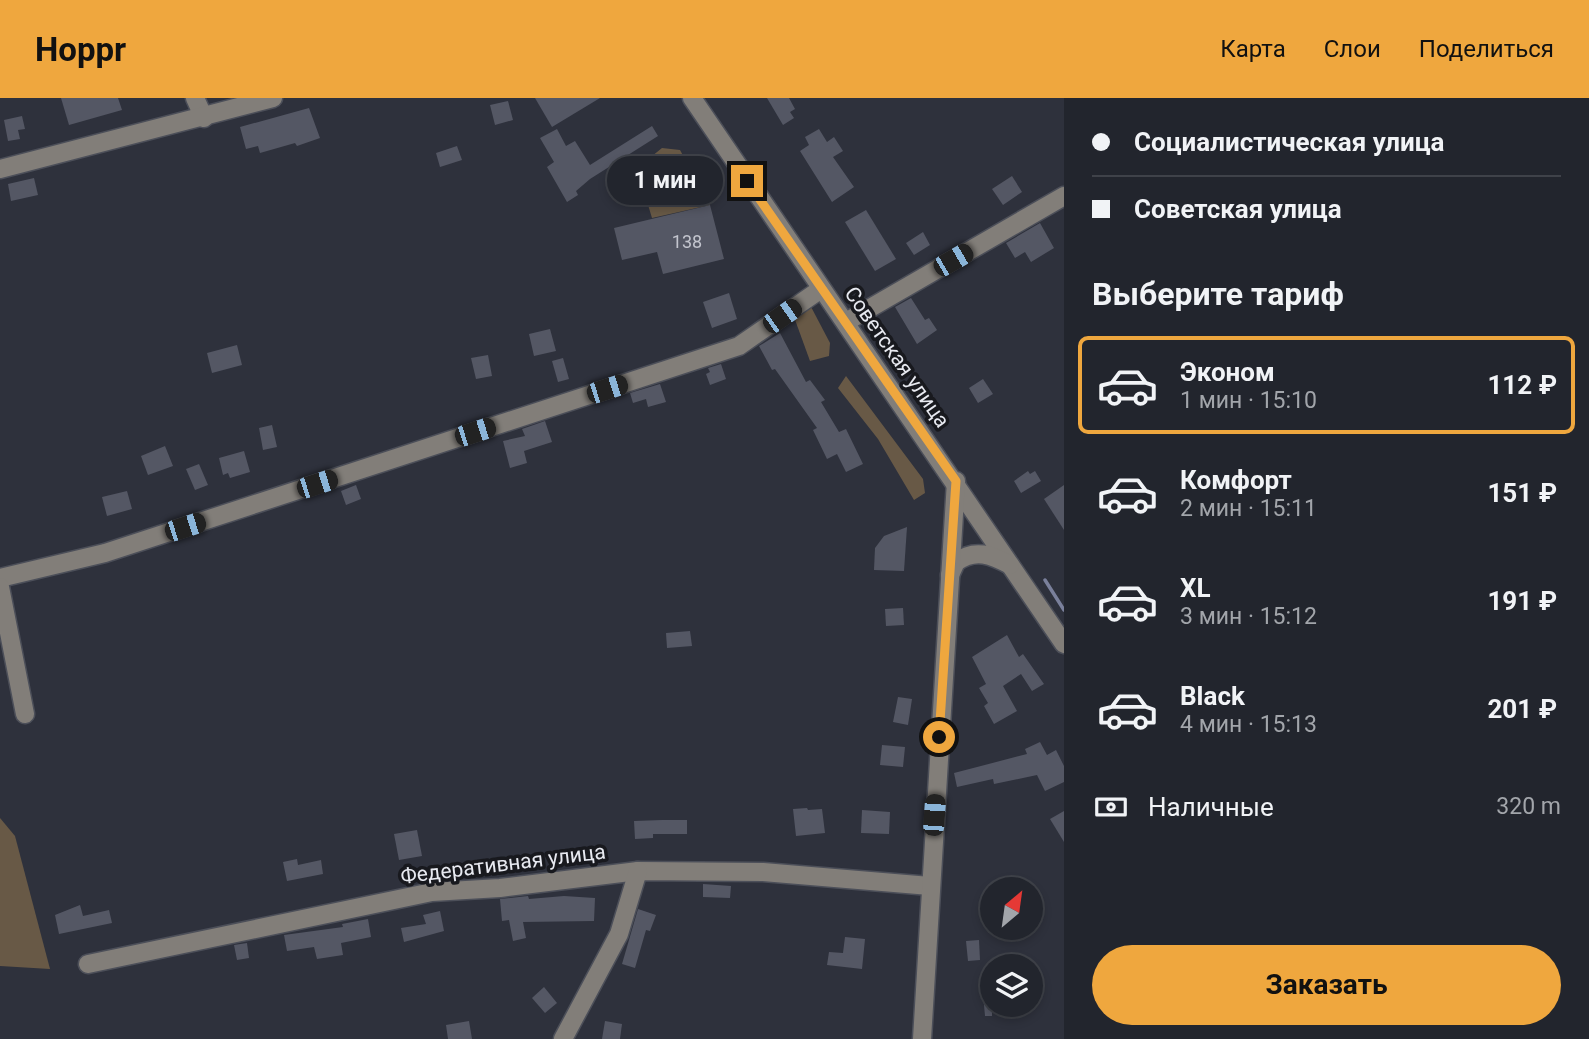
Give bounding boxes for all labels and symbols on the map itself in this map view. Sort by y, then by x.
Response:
callout: 1 мин [607,156,722,206]
route end [731,165,763,197]
house number: 138 [672,231,702,252]
car [930,240,977,280]
street label: Советская улица [840,282,954,432]
car [759,295,806,337]
car [584,373,631,405]
car [452,416,499,448]
car [294,468,341,500]
car [162,511,209,543]
route start [923,721,955,753]
car [923,793,946,837]
street label: Федеративная улица [399,840,607,888]
north arrow [980,877,1043,940]

